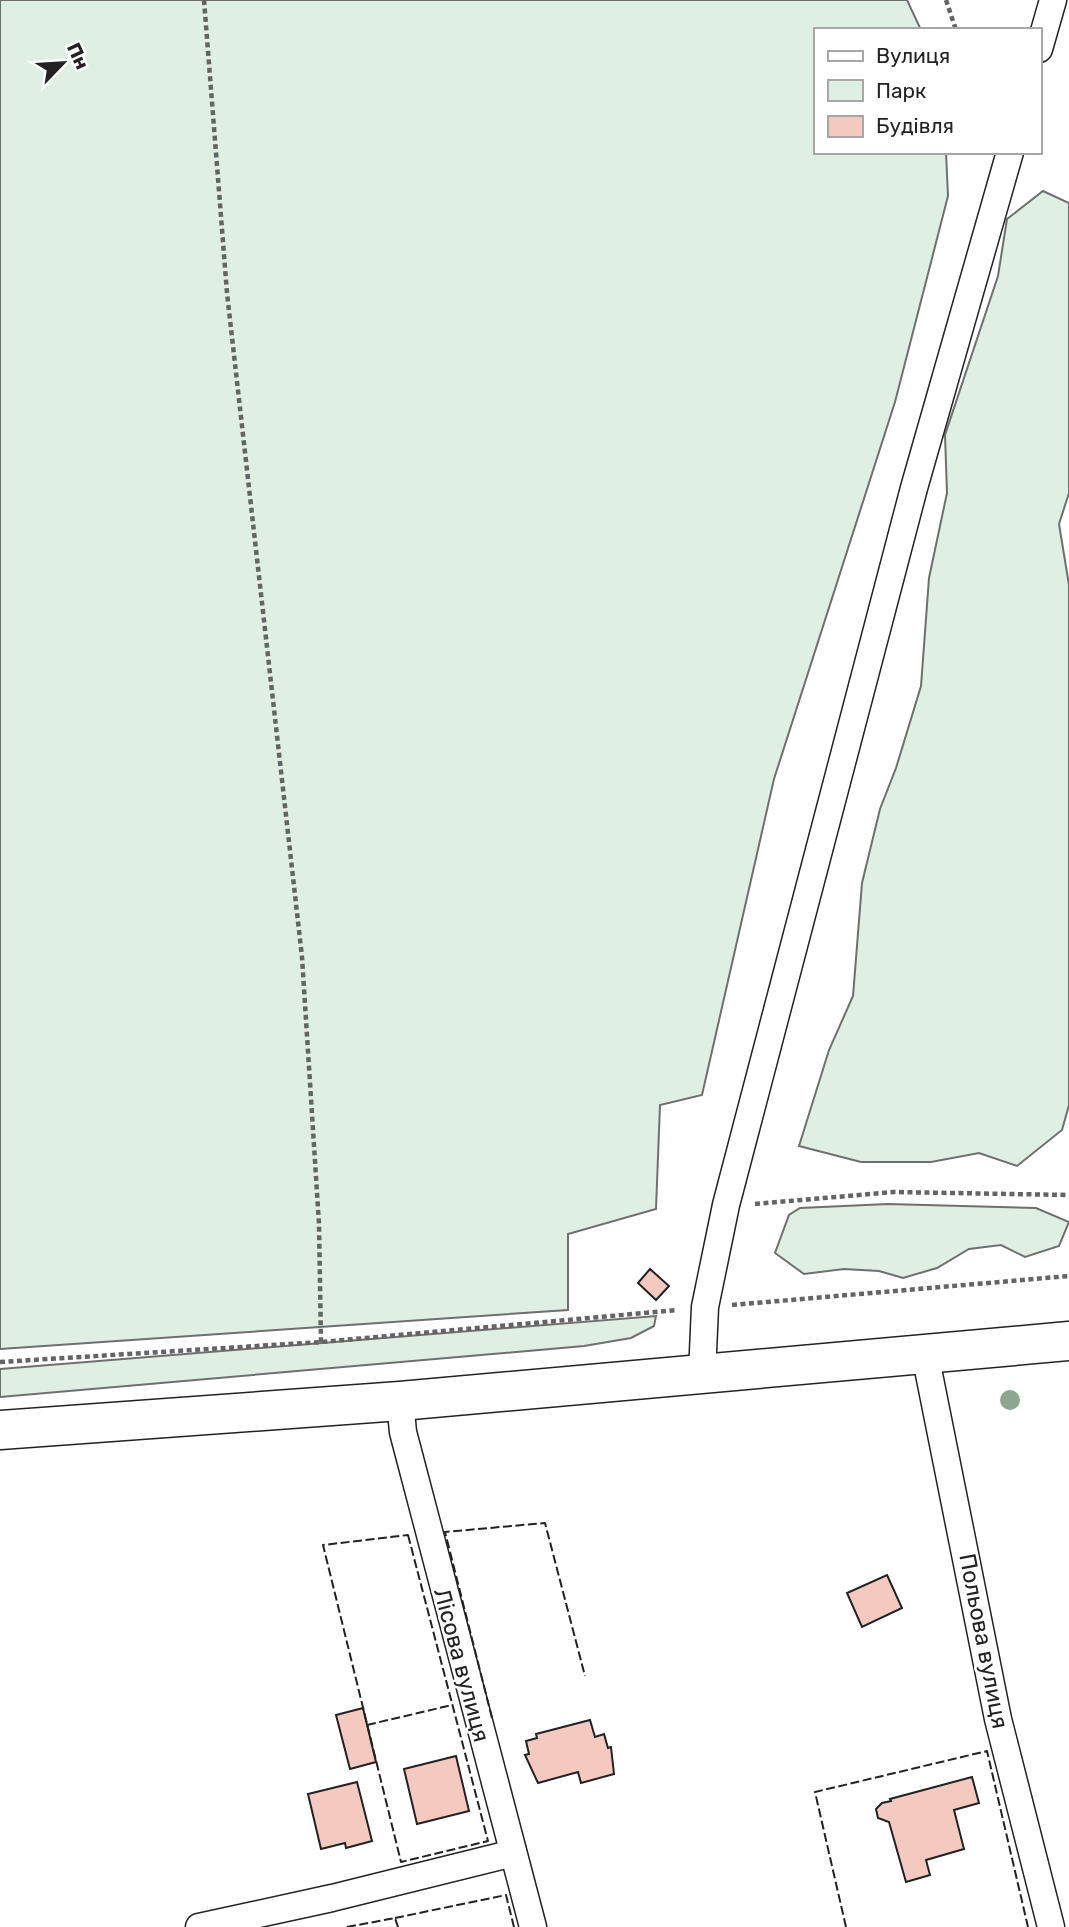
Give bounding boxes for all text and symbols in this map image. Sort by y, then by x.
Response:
north arrow [28,28,98,98]
legend [814,28,1041,154]
text: Пн [62,39,94,73]
text: Вулиця [876,43,950,68]
text: Парк [876,78,926,103]
text: Будівля [876,113,954,138]
street label: Польова вулиця [953,1551,1015,1731]
street label: Лісова вулиця [428,1585,496,1745]

